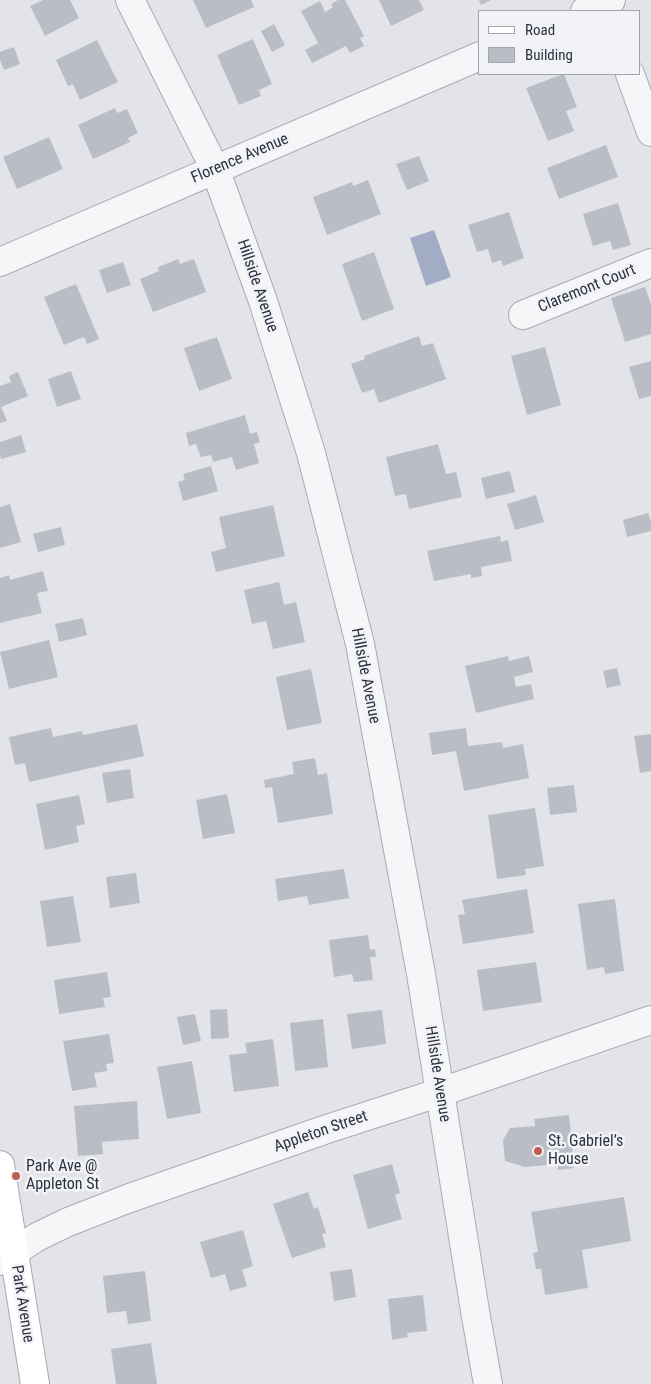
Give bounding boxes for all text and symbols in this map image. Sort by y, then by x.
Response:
legend [478,10,641,75]
text: Road [525,21,555,39]
text: Building [525,46,573,64]
street label: Florence Avenue [188,130,292,188]
street label: Hillside Avenue [232,237,282,335]
street label: Claremont Court [535,261,639,317]
street label: Hillside Avenue [346,627,384,725]
street label: Hillside Avenue [420,1025,454,1123]
street label: Appleton Street [272,1107,370,1157]
place label: St. Gabriel’s House [548,1132,623,1170]
marker: St. Gabriel’s House [532,1145,544,1157]
place label: Park Ave @ Appleton St [26,1157,99,1195]
marker: Park Ave @ Appleton St [10,1170,22,1182]
street label: Park Avenue [6,1264,38,1344]

